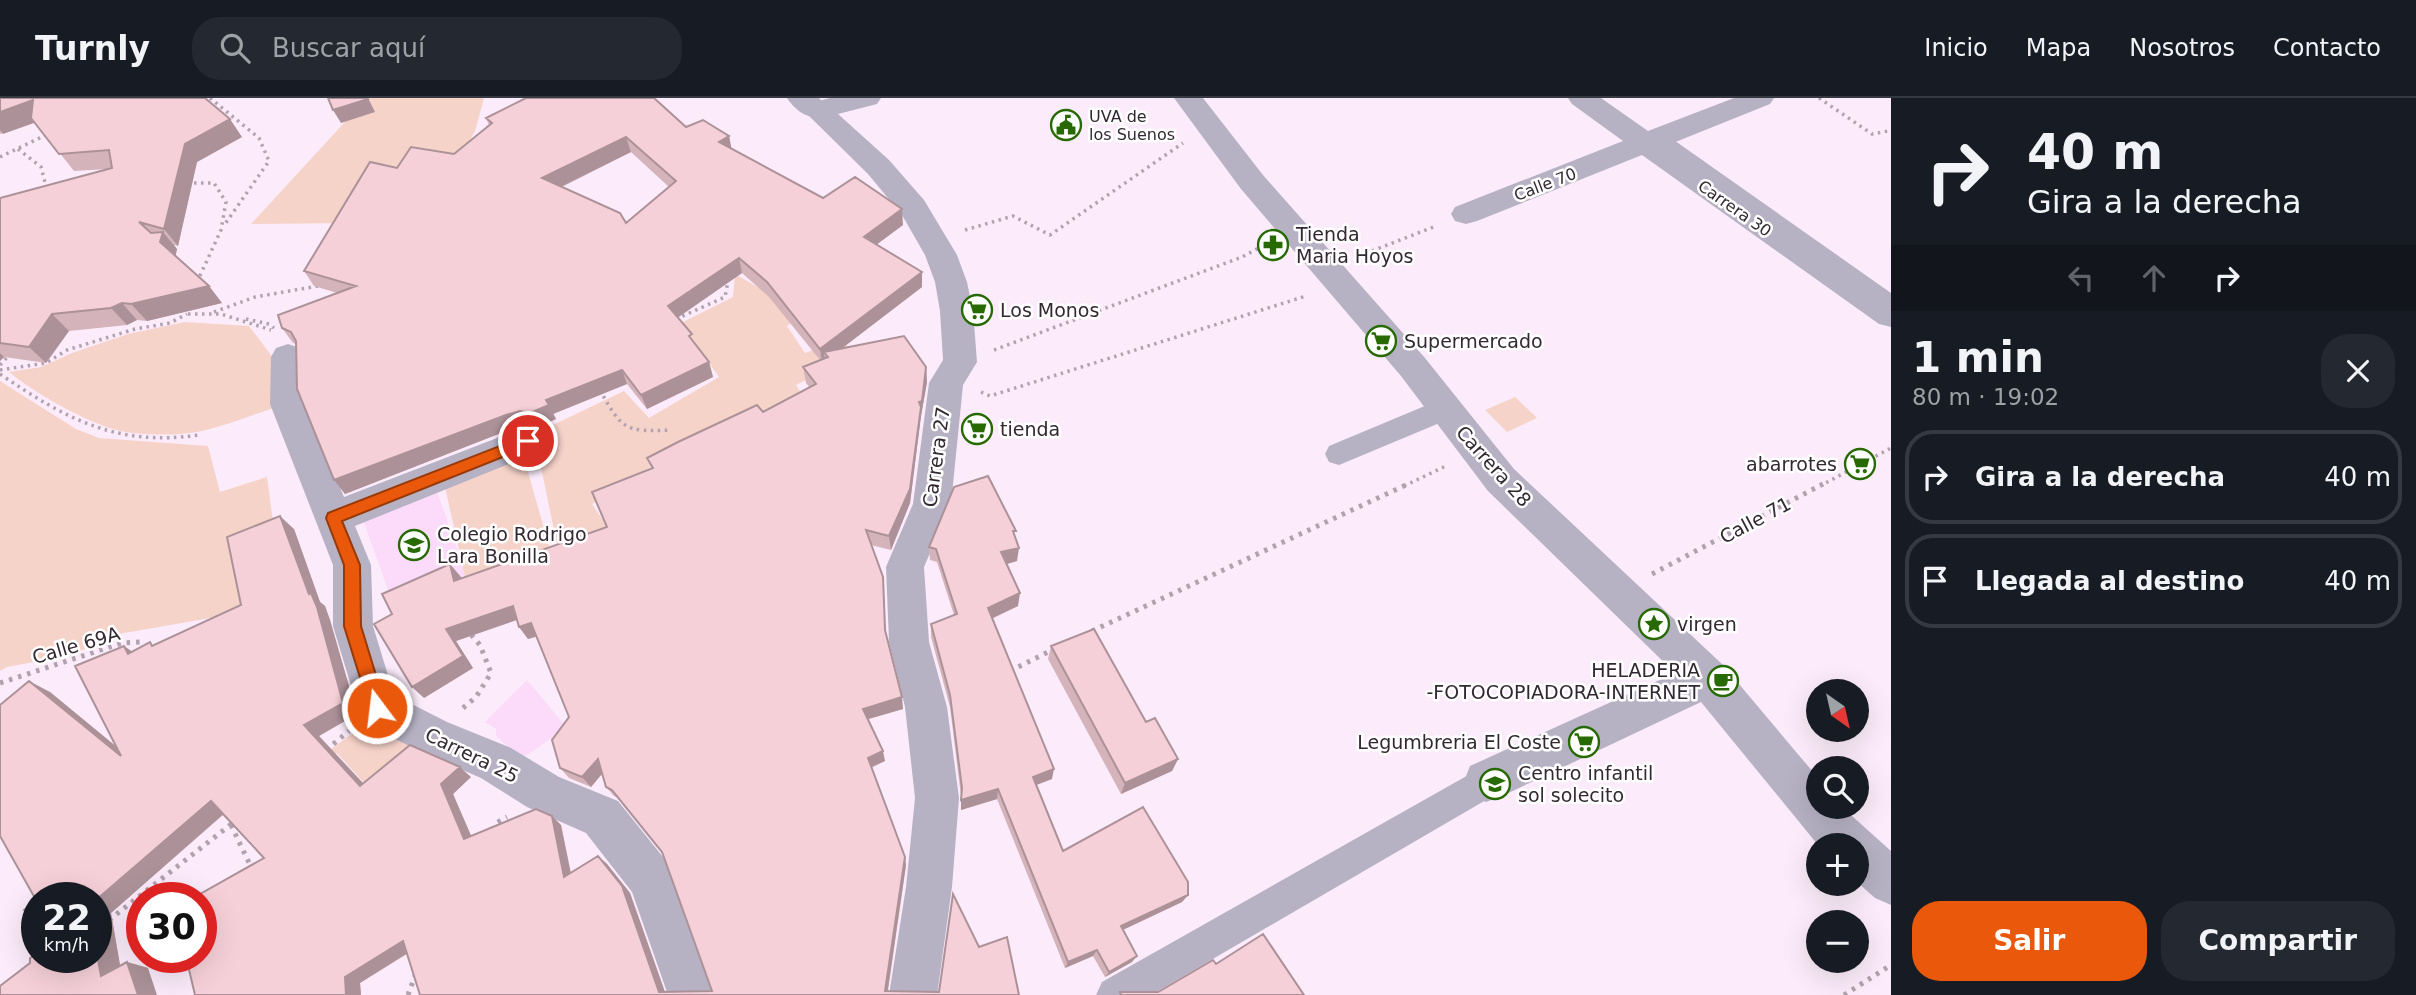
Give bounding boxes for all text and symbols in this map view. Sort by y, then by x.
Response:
search box [192,17,682,80]
text: Turnly [35,29,150,68]
icon: search [216,29,254,67]
text: Buscar aquí [272,33,425,63]
text: Inicio [1924,34,1988,62]
text: Mapa [2026,34,2091,62]
text: Nosotros [2129,34,2235,62]
text: Contacto [2273,34,2381,62]
place label: UVA de los Suenos [1089,107,1175,144]
public building icon: UVA de los Suenos [1049,108,1083,142]
text: 40 m [2027,124,2163,181]
icon: right [1912,126,2003,217]
street label: Calle 70 [1511,164,1579,205]
street label: Carrera 30 [1694,176,1775,241]
text: Gira a la derecha [2027,183,2302,221]
place label: Tienda Maria Hoyos [1295,223,1414,267]
pharmacy icon: Tienda Maria Hoyos [1256,228,1290,262]
icon: left [2062,259,2100,297]
icon: ahead [2135,259,2173,297]
icon: right [2208,259,2246,297]
supermarket icon: Los Monos [960,293,994,327]
place label: Los Monos [1000,299,1099,321]
supermarket icon: Supermercado [1364,324,1398,358]
place label: Supermercado [1404,330,1543,352]
text: 1 min [1912,333,2044,382]
button: close [2321,334,2395,408]
text: 80 m · 19:02 [1912,384,2059,410]
street label: Carrera 27 [918,405,954,509]
pin [498,411,558,471]
supermarket icon: tienda [960,412,994,446]
place label: tienda [1000,418,1060,440]
street label: Carrera 28 [1452,421,1536,511]
icon: arrive [509,422,547,460]
supermarket icon: abarrotes [1843,447,1877,481]
place label: abarrotes [1746,453,1837,475]
icon: right [1916,458,1954,496]
text: Gira a la derecha [1975,462,2225,492]
text: 40 m [2324,462,2391,492]
street label: Calle 71 [1716,492,1794,548]
place label: Colegio Rodrigo Lara Bonilla [437,523,587,567]
school or university icon: Colegio Rodrigo Lara Bonilla [397,528,431,562]
icon: arrive [1916,562,1954,600]
text: Llegada al destino [1975,566,2244,596]
text: 40 m [2324,566,2391,596]
place icon: virgen [1637,607,1671,641]
place label: virgen [1677,613,1737,635]
street label: Calle 69A [30,622,122,668]
place label: HELADERIA -FOTOCOPIADORA-INTERNET [1427,659,1700,703]
cafe icon: HELADERIA -FOTOCOPIADORA-INTERNET [1706,664,1740,698]
position arrow [340,671,414,745]
north arrow [1806,679,1869,742]
map controls [1806,679,1869,973]
street label: Carrera 25 [422,723,522,787]
supermarket icon: Legumbreria El Coste [1567,725,1601,759]
place label: Legumbreria El Coste [1357,731,1561,753]
button: search [1806,756,1869,819]
place label: Centro infantil sol solecito [1518,762,1653,806]
school or university icon: Centro infantil sol solecito [1478,767,1512,801]
button: + [1806,833,1869,896]
speed limit sign: 30 [126,882,217,973]
text: 22 [42,898,91,938]
button: Salir [1912,901,2147,981]
button: Compartir [2161,901,2395,981]
button: − [1806,910,1869,973]
text: km/h [44,934,89,955]

